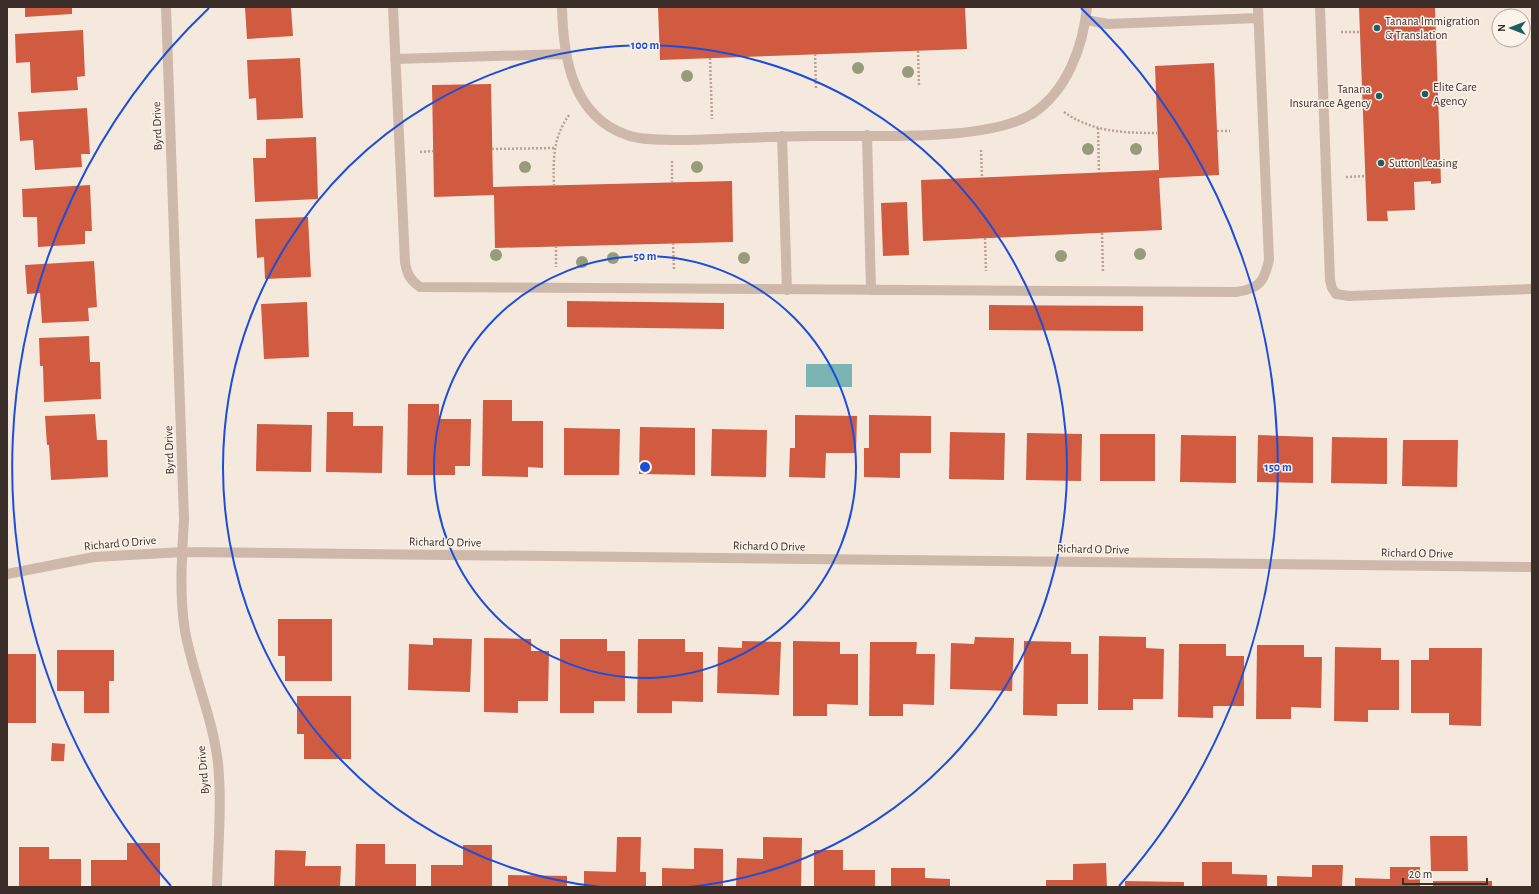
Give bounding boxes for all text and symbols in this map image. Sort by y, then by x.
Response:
north arrow [1491,8,1531,48]
place label: Tanana Immigration & Translation [1385,15,1480,41]
marker: Tanana Immigration & Translation [1372,23,1382,33]
text: N [1496,24,1507,32]
text: 100 m [631,39,659,51]
place label: Elite Care Agency [1433,81,1477,108]
place label: Tanana Insurance Agency [1290,83,1371,110]
marker: Elite Care Agency [1420,89,1430,99]
marker: Tanana Insurance Agency [1374,91,1384,101]
street label: Byrd Drive [150,101,165,150]
place label: Sutton Leasing [1389,157,1458,169]
marker: Sutton Leasing [1376,158,1386,168]
text: 50 m [634,250,657,262]
street label: Byrd Drive [162,425,177,474]
centre of rings [638,460,652,474]
text: 150 m [1264,461,1292,473]
street label: Richard O Drive [83,534,157,552]
street label: Richard O Drive [409,535,481,549]
street label: Richard O Drive [733,539,805,553]
street label: Richard O Drive [1057,542,1129,556]
street label: Richard O Drive [1381,546,1453,560]
street label: Byrd Drive [195,745,212,795]
scale bar [1403,860,1487,886]
text: 20 m [1409,868,1432,880]

